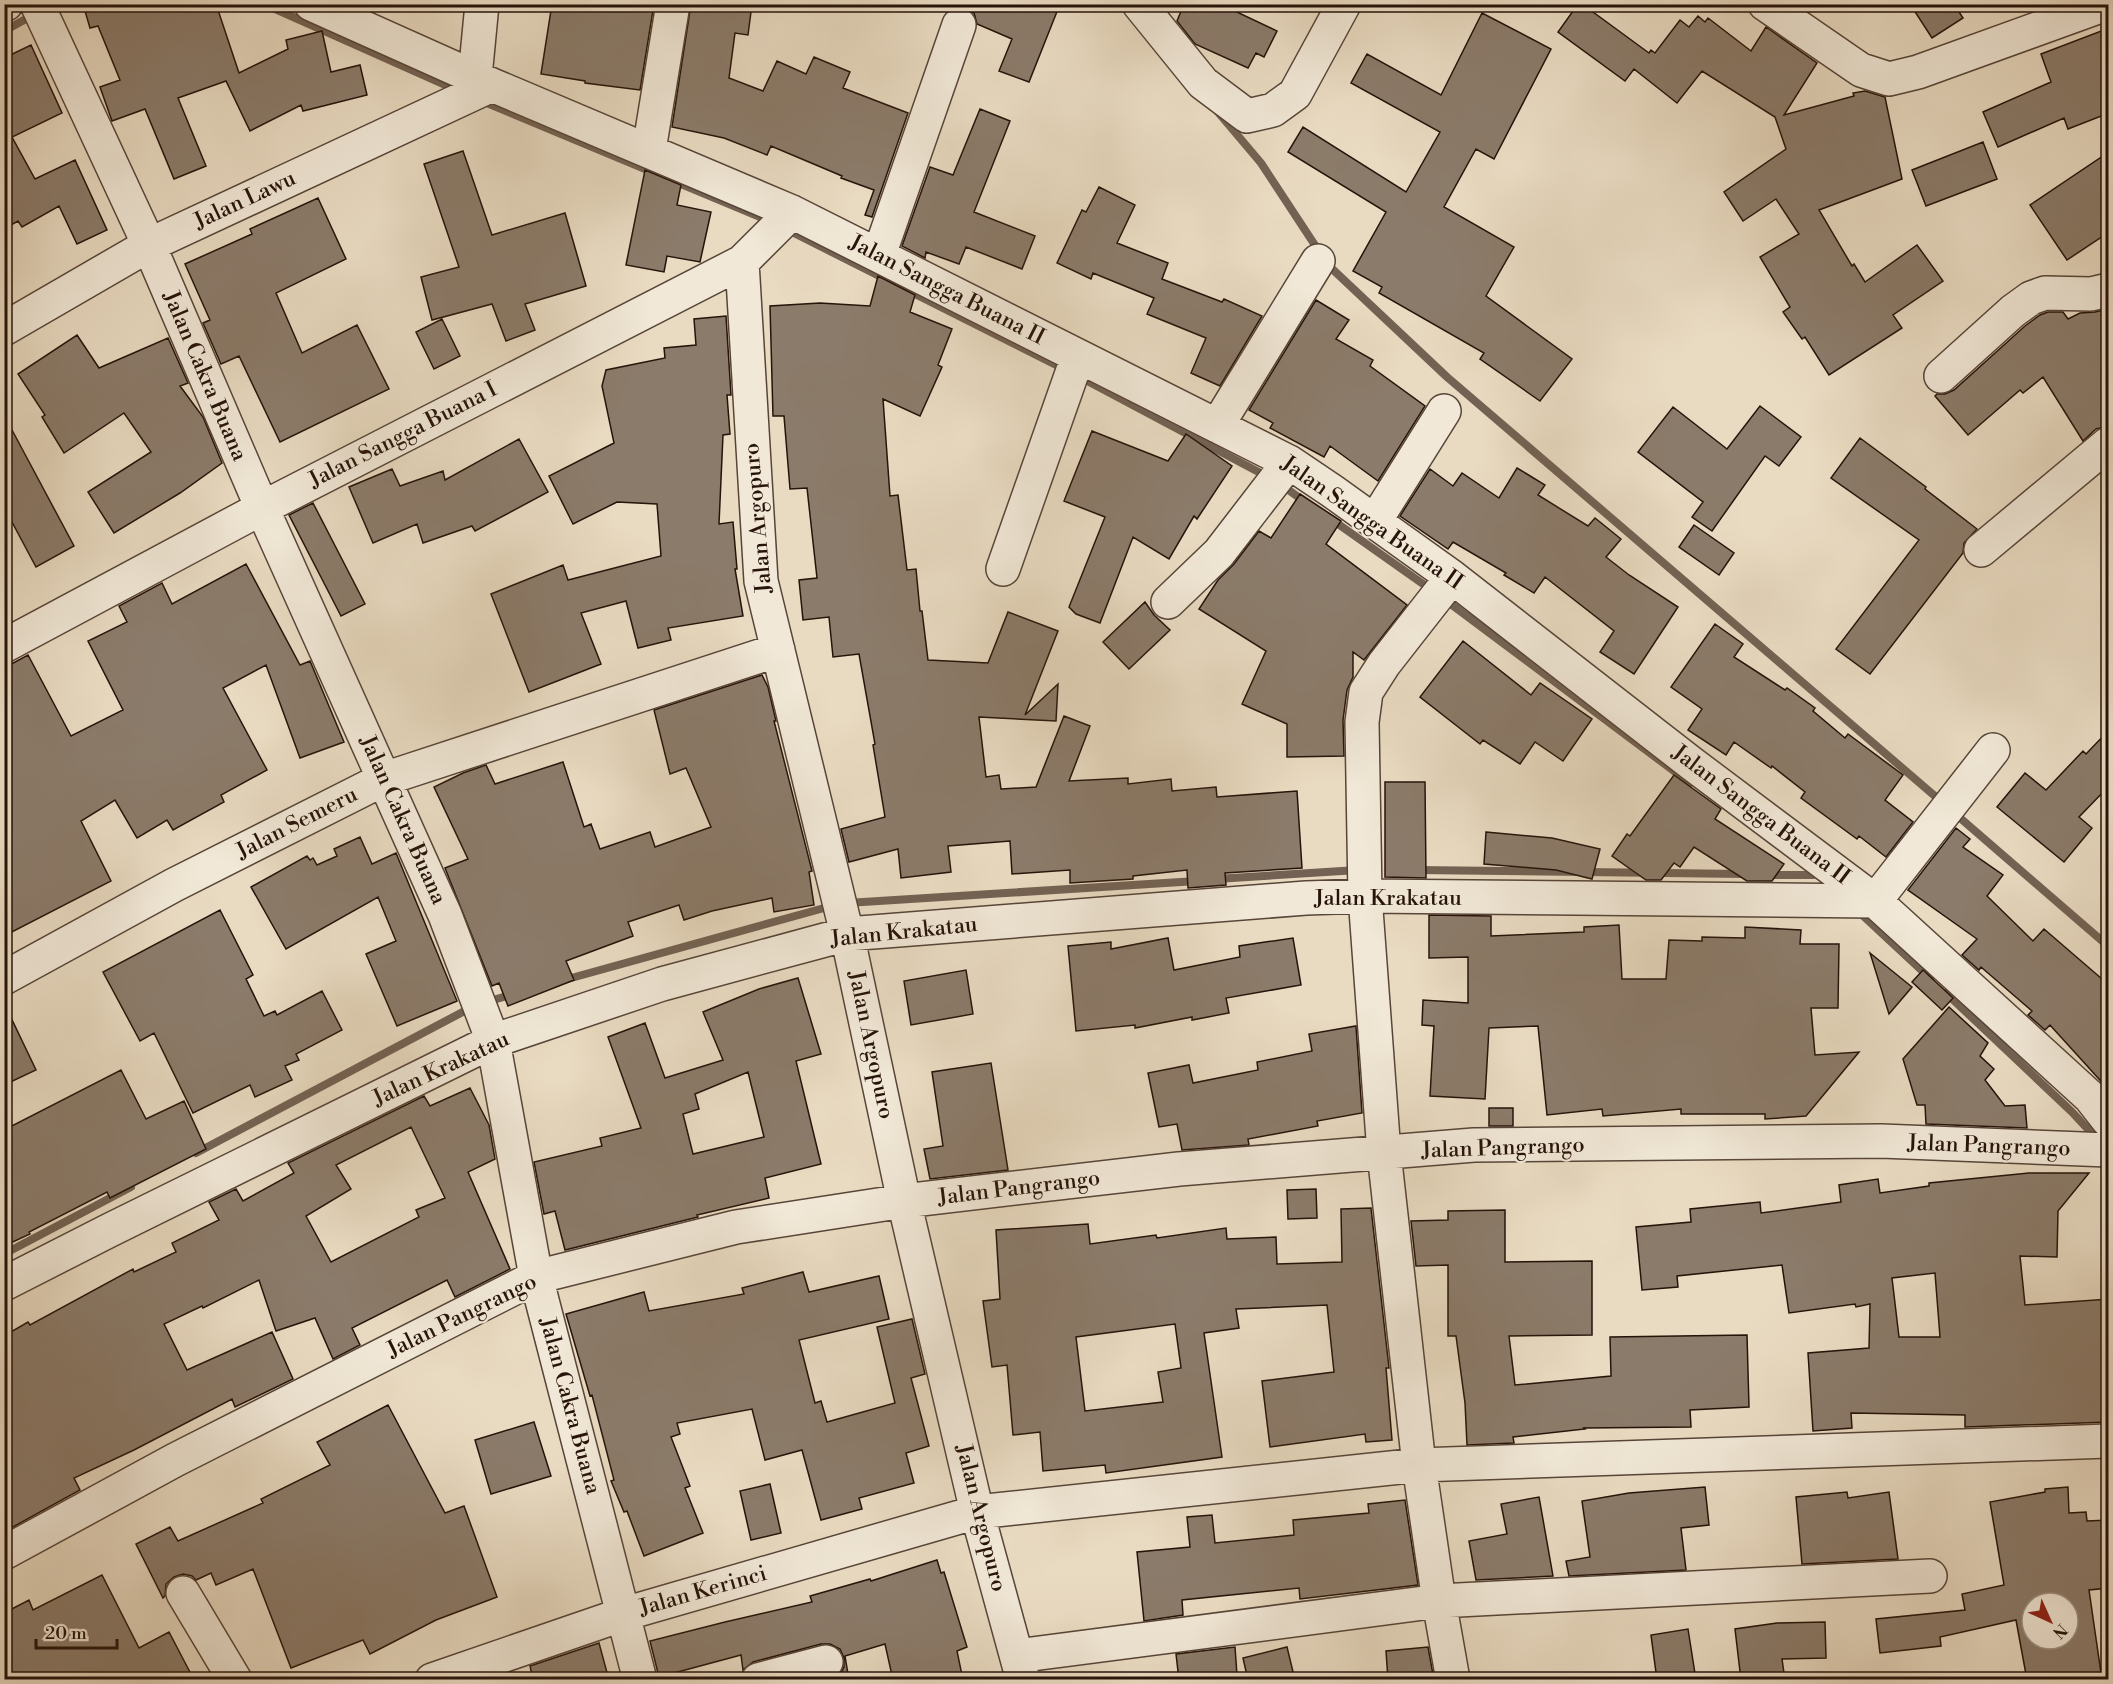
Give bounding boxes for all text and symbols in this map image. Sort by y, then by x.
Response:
street label: Jalan Lawu [189,165,301,236]
street label: Jalan Sangga Buana II [844,229,1050,351]
street label: Jalan Cakra Buana [157,286,253,466]
street label: Jalan Sangga Buana I [304,376,502,495]
street label: Jalan Argopuro [738,442,778,595]
street label: Jalan Sangga Buana II [1275,450,1469,596]
street label: Jalan Cakra Buana [353,730,453,909]
street label: Jalan Sangga Buana II [1666,739,1856,891]
street label: Jalan Semeru [231,781,363,866]
street label: Jalan Krakatau [1313,885,1462,912]
street label: Jalan Krakatau [828,911,979,953]
street label: Jalan Argopuro [842,967,900,1122]
street label: Jalan Krakatau [368,1025,514,1113]
street label: Jalan Pangrango [1906,1130,2071,1162]
street label: Jalan Pangrango [1420,1132,1585,1164]
street label: Jalan Pangrango [935,1165,1102,1211]
street label: Jalan Pangrango [382,1268,541,1364]
street label: Jalan Cakra Buana [533,1314,607,1498]
street label: Jalan Argopuro [949,1441,1012,1594]
street label: Jalan Kerinci [635,1560,770,1622]
north arrow [2020,1591,2080,1651]
scale bar [36,1612,117,1650]
text: N [2048,1619,2071,1643]
text: 20 m [45,1622,87,1645]

